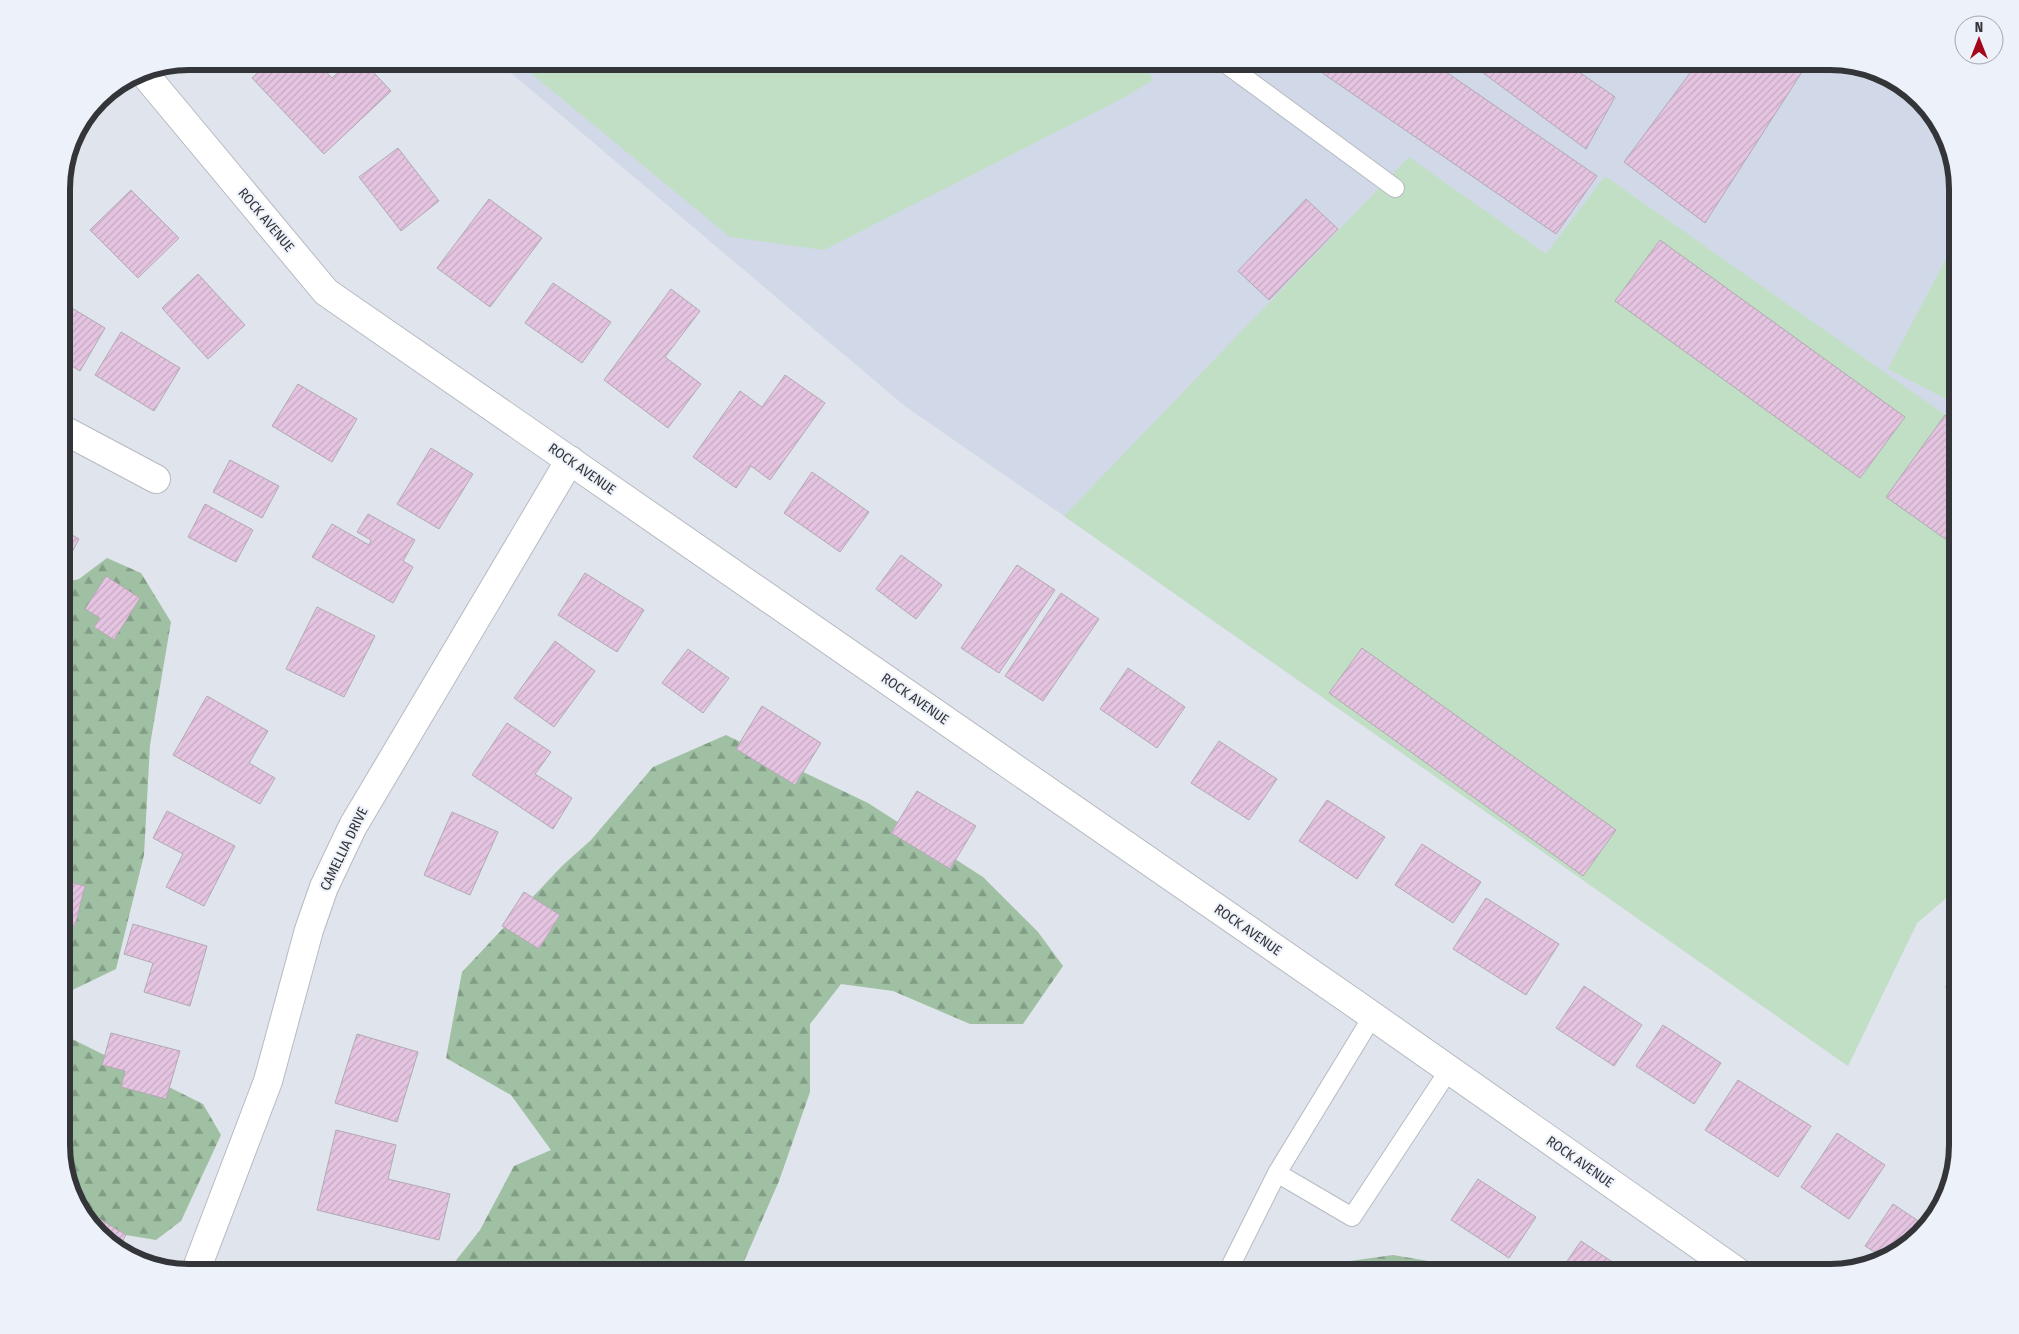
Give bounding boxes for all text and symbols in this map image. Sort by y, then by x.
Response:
north arrow [1954,15,2004,65]
text: N [1975,19,1983,36]
street label: ROCK AVENUE [234,185,298,256]
street label: ROCK AVENUE [545,440,619,499]
street label: ROCK AVENUE [878,670,952,729]
street label: CAMELLIA DRIVE [316,804,372,894]
street label: ROCK AVENUE [1211,901,1285,960]
street label: ROCK AVENUE [1543,1133,1617,1192]

